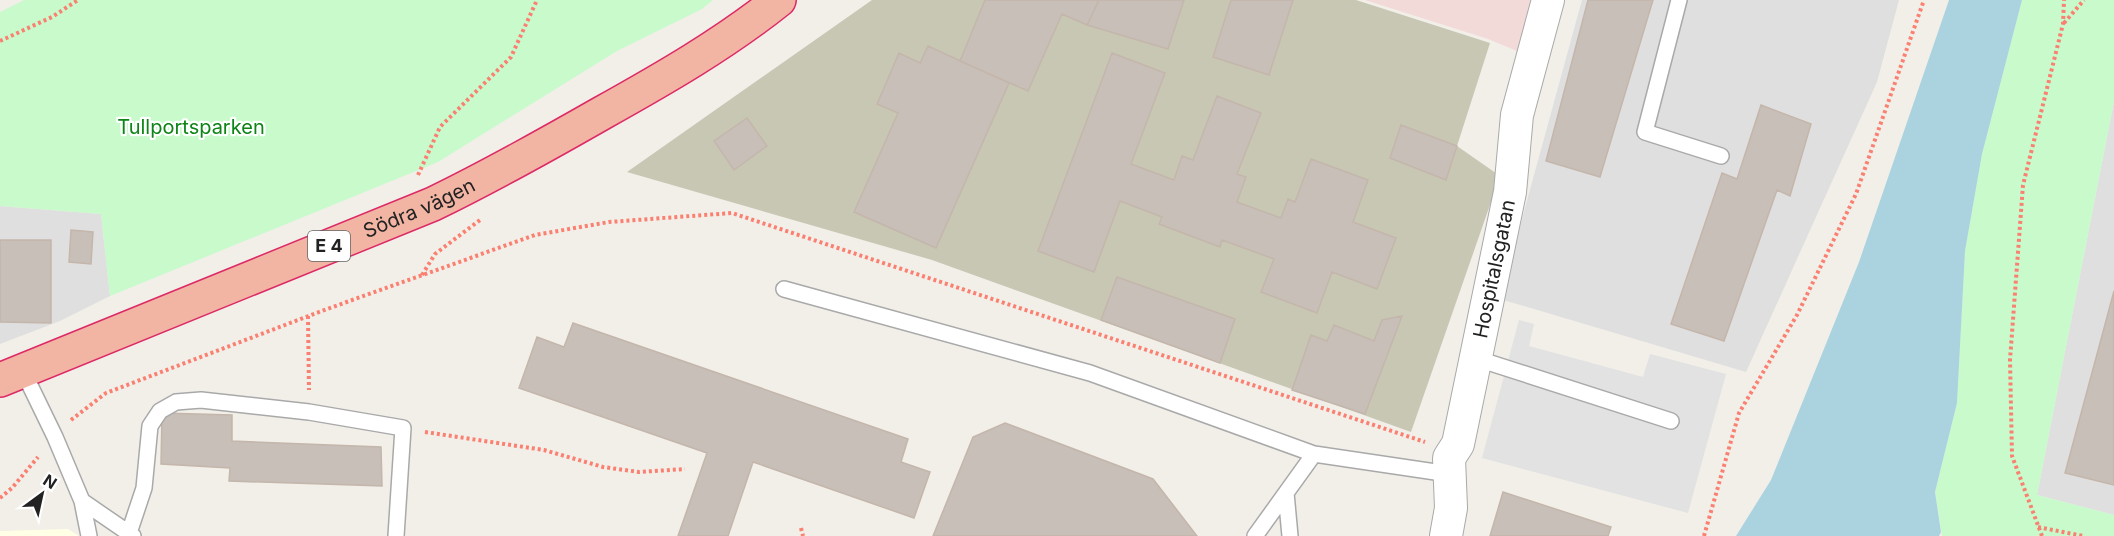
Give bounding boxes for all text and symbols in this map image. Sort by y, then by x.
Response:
park label: Tullportsparken [117,115,265,139]
street label: Södra vägen [360,173,479,243]
street label: Hospitalsgatan [1468,197,1520,340]
road number: E 4 [308,231,350,261]
north arrow [12,464,72,524]
text: N [40,470,61,493]

